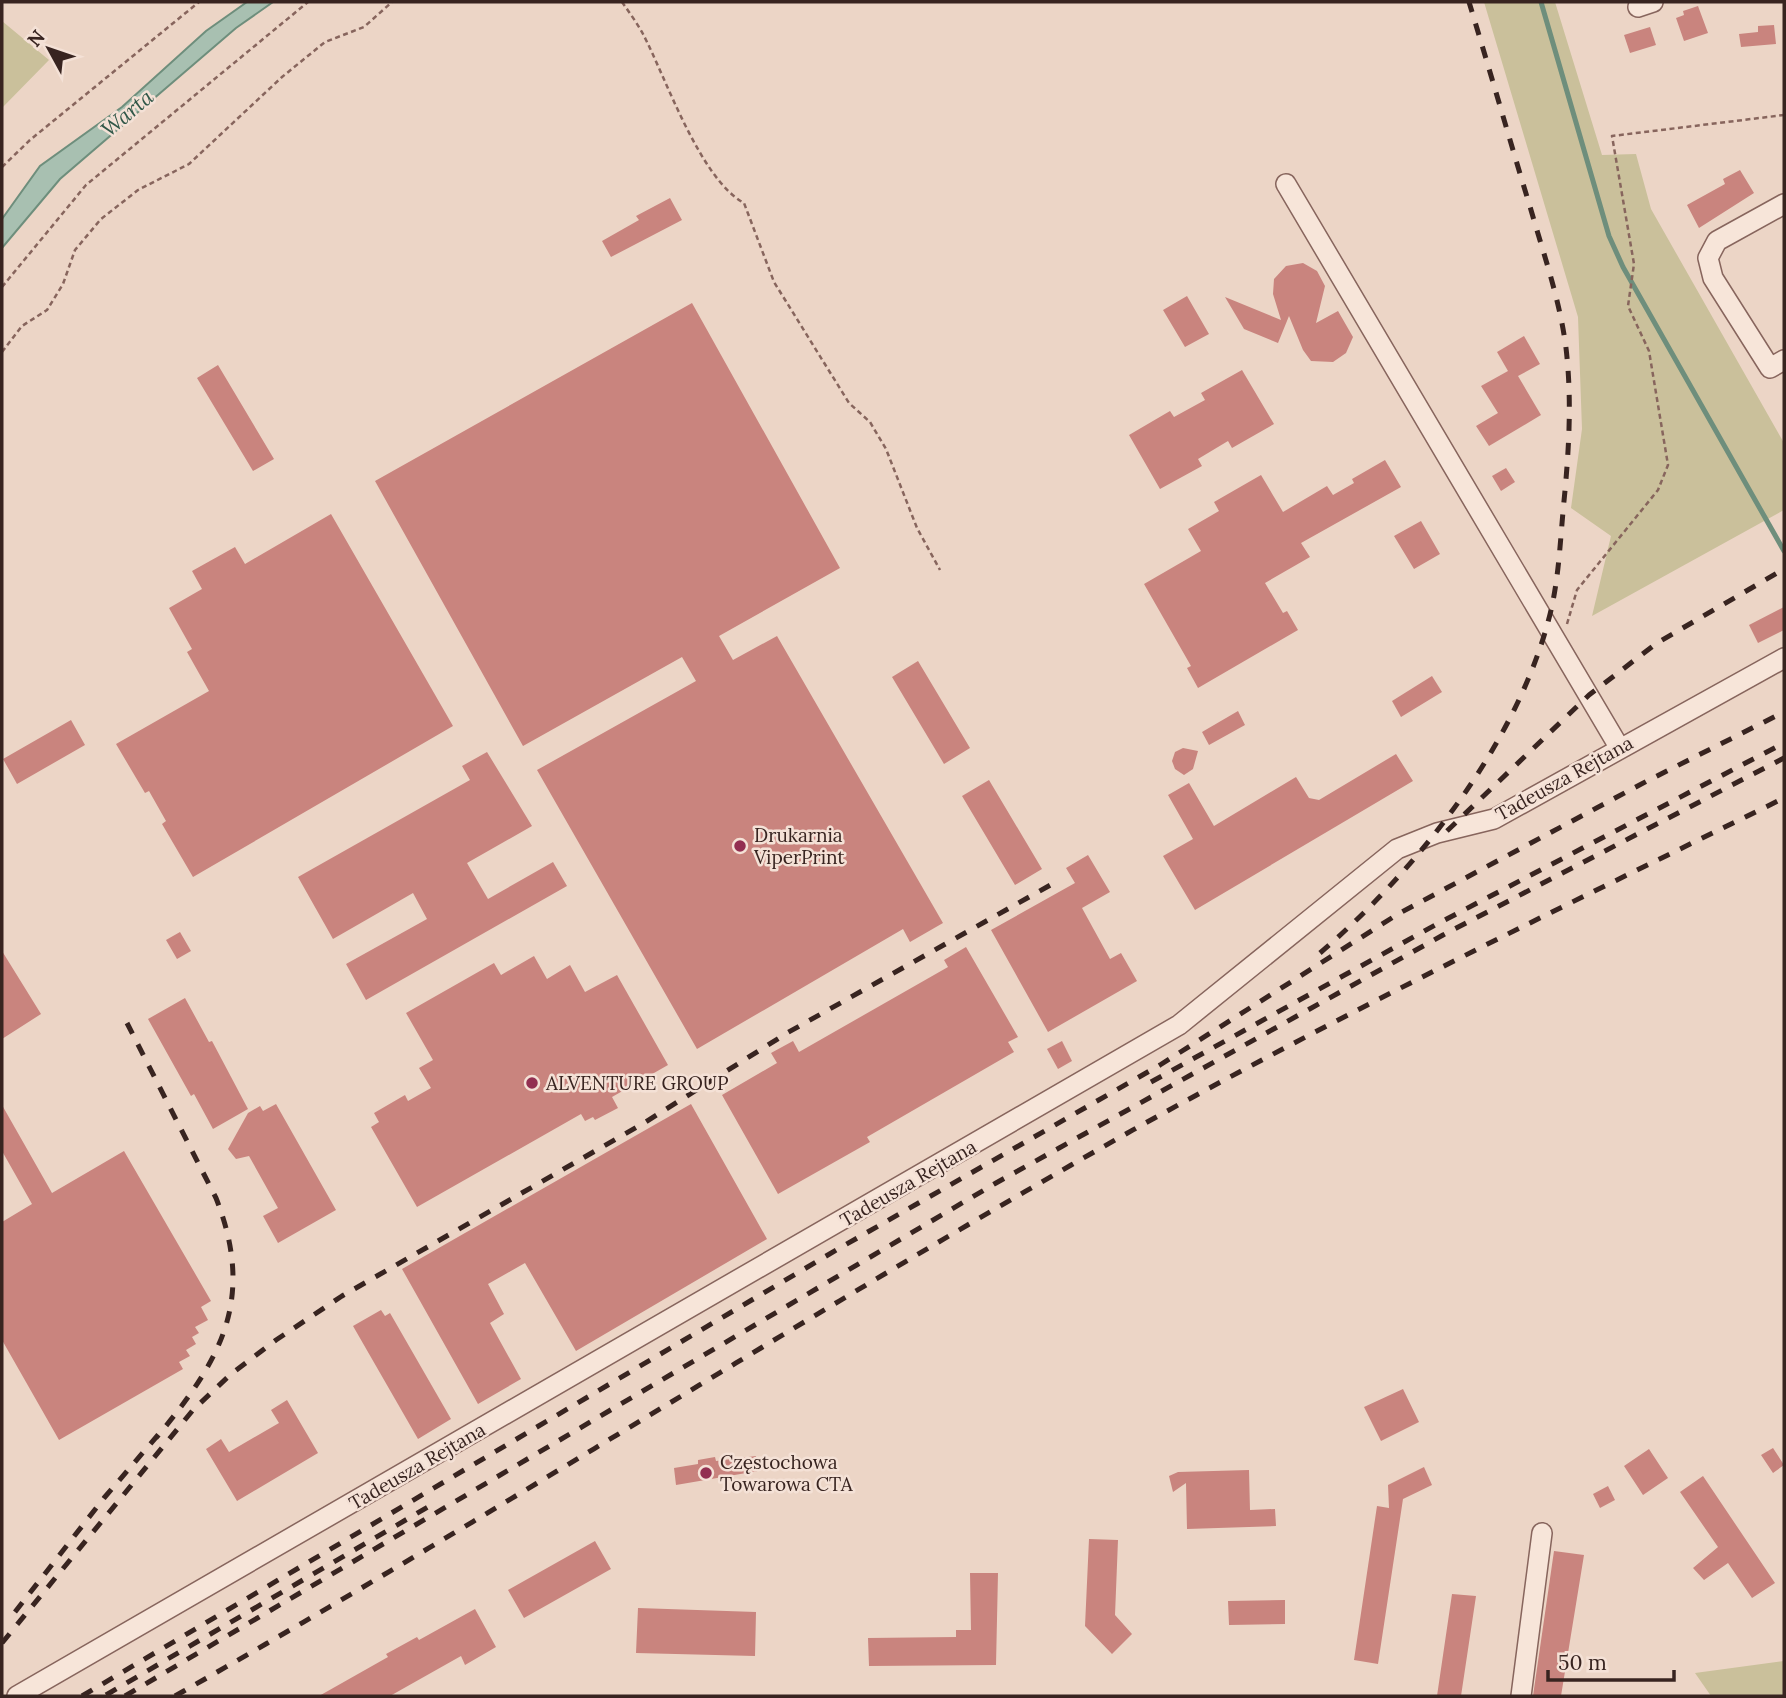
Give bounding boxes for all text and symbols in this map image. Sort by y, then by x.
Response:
north arrow [14,14,84,84]
text: N [22,24,50,51]
water label: Warta [95,83,159,143]
street label: Tadeusza Rejtana [1491,730,1637,826]
place label: Drukarnia ViperPrint [753,823,845,869]
marker: Drukarnia ViperPrint [732,838,748,854]
place label: ALVENTURE GROUP [545,1071,729,1095]
marker: ALVENTURE GROUP [524,1075,540,1091]
street label: Tadeusza Rejtana [835,1134,981,1232]
street label: Tadeusza Rejtana [344,1417,490,1515]
place label: Częstochowa Towarowa CTA [720,1450,854,1496]
marker: Częstochowa Towarowa CTA [698,1465,714,1481]
scale bar [1548,1638,1674,1682]
text: 50 m [1558,1649,1607,1676]

